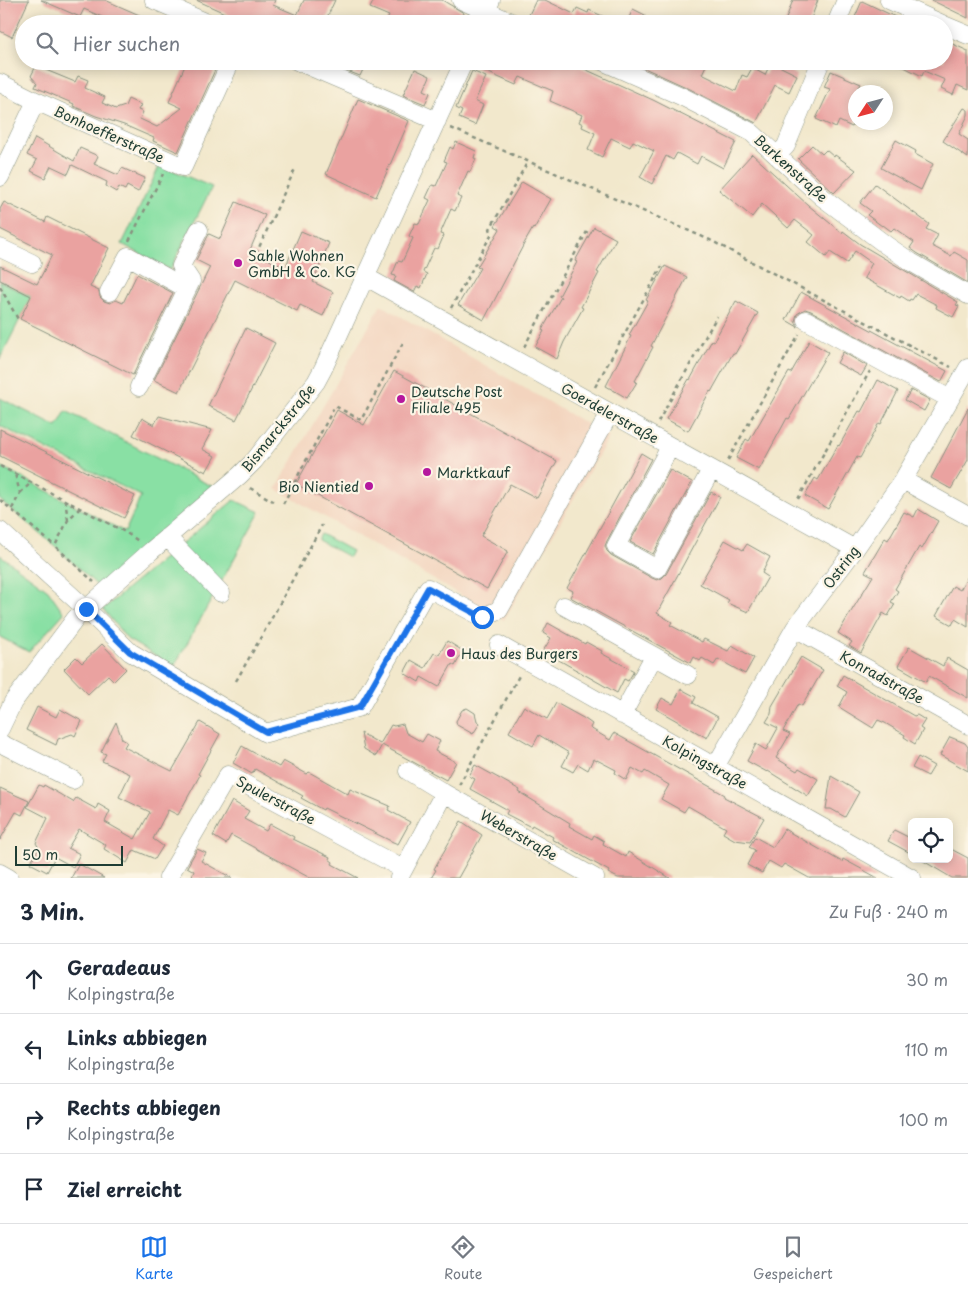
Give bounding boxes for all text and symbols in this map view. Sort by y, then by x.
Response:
search box [15,15,953,70]
icon: search [33,29,61,57]
text: Hier suchen [73,29,180,57]
north arrow [848,85,893,130]
street label: Bonhoefferstraße [50,100,168,168]
street label: Barkenstraße [749,129,833,207]
place label: Sahle Wohnen GmbH & Co. KG [248,245,356,282]
marker: Sahle Wohnen GmbH & Co. KG [232,257,244,269]
street label: Goerdelerstraße [557,377,663,449]
street label: Bismarckstraße [236,380,320,476]
place label: Deutsche Post Filiale 495 [411,381,503,418]
marker: Deutsche Post Filiale 495 [395,393,407,405]
place label: Marktkauf [437,462,511,483]
marker: Marktkauf [421,466,433,478]
place label: Bio Nientied [278,476,359,497]
marker: Bio Nientied [363,480,375,492]
street label: Ostring [818,541,864,593]
route end [75,598,98,621]
route start [471,606,494,629]
place label: Haus des Burgers [461,643,578,664]
street label: Konradstraße [836,645,928,709]
marker: Haus des Burgers [445,647,457,659]
street label: Kolpingstraße [659,730,751,794]
street label: Spulerstraße [233,770,319,830]
street label: Weberstraße [476,804,562,866]
map controls [908,818,953,863]
button: locate [908,818,953,863]
scale bar [15,843,122,866]
text: 50 m [22,844,58,865]
text: 3 Min. [20,895,84,927]
text: Zu Fuß · 240 m [829,899,948,923]
text: Geradeaus [67,953,171,981]
icon: ahead [20,965,48,993]
text: 30 m [906,967,948,991]
text: Kolpingstraße [67,981,175,1005]
text: Links abbiegen [67,1023,207,1051]
icon: left [20,1035,48,1063]
text: 110 m [905,1037,948,1061]
text: Kolpingstraße [67,1051,175,1075]
text: Rechts abbiegen [67,1093,221,1121]
icon: right [20,1105,48,1133]
text: 100 m [899,1107,948,1131]
text: Kolpingstraße [67,1121,175,1145]
icon: arrive [20,1175,48,1203]
text: Ziel erreicht [67,1175,182,1203]
tab: Karte [135,1233,173,1284]
tab: Route [444,1233,482,1284]
tab: Gespeichert [753,1233,833,1284]

